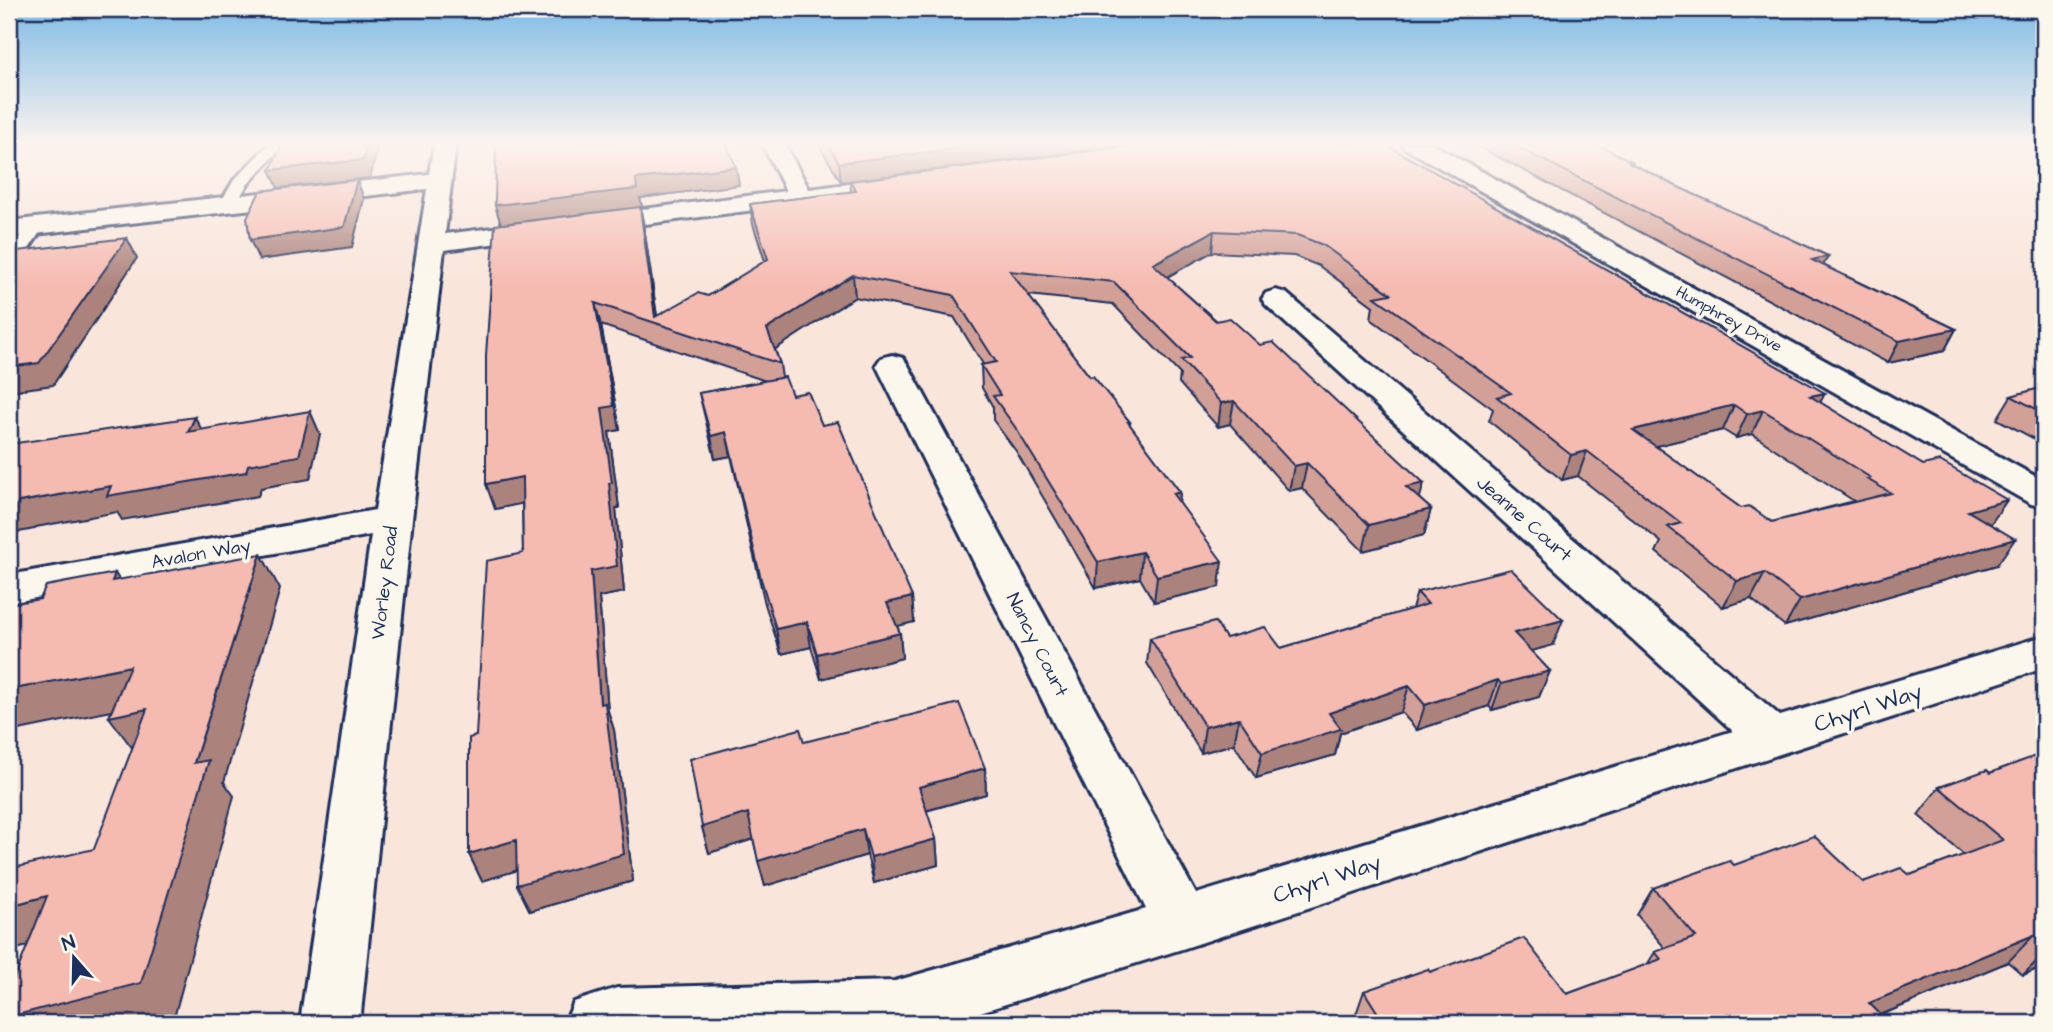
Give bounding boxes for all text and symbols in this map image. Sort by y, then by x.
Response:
street label: Humphrey Drive [1671,281,1786,358]
street label: Jeanne Court [1470,470,1578,568]
street label: Worley Road [365,525,406,641]
street label: Avalon Way [149,532,254,577]
street label: Nancy Court [998,588,1075,702]
street label: Chyrl Way [1810,675,1927,741]
street label: Chyrl Way [1269,846,1386,912]
north arrow [38,923,108,993]
text: N [58,929,79,958]

